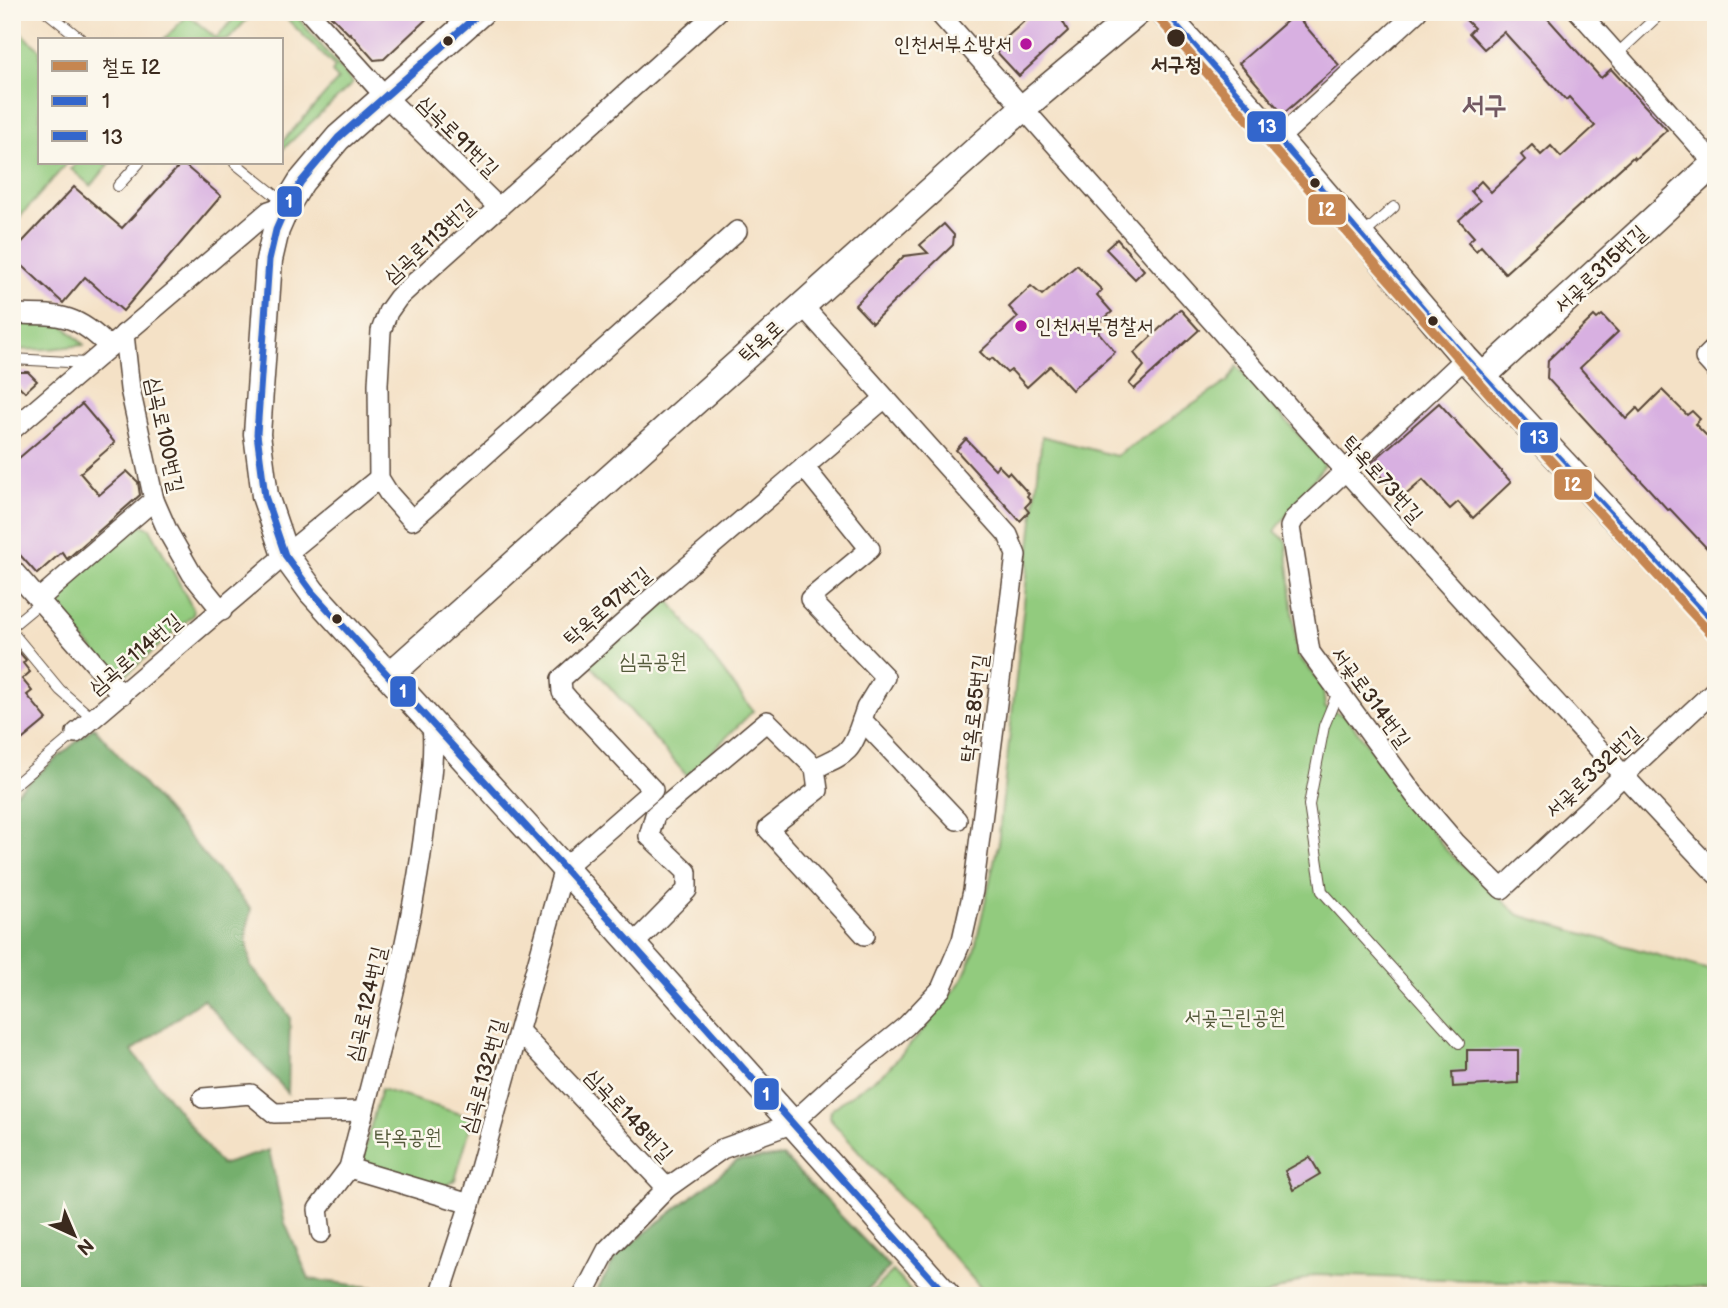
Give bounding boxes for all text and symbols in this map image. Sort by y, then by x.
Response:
marker: 서구청 [1165,27,1187,49]
place label: 인천서부소방서 [894,32,1012,57]
unlabelled marker [441,34,455,48]
marker: 인천서부소방서 [1018,36,1034,52]
legend [38,38,284,164]
place label: 서구청 [1151,52,1201,77]
text: 철도 I2 [102,55,161,80]
text: 1 [102,89,110,114]
district label: 서구 [1461,89,1507,122]
street label: 심곡로91번길 [412,90,504,182]
line badge: 13 [1246,110,1287,143]
text: 13 [1257,116,1277,139]
text: 13 [102,125,123,150]
unlabelled marker [1308,176,1322,190]
line badge: 1 [276,185,303,218]
text: 1 [285,191,293,214]
line badge: I2 [1307,193,1347,226]
street label: 심곡로113번길 [379,194,480,289]
text: I2 [1318,199,1337,222]
street label: 서곶로315번길 [1549,220,1652,319]
place label: 인천서부경찰서 [1035,314,1153,339]
unlabelled marker [1426,314,1440,328]
street label: 탁옥로 [734,315,789,368]
marker: 인천서부경찰서 [1013,318,1029,334]
street label: 심곡로100번길 [140,375,189,495]
line badge: 13 [1519,421,1559,454]
text: 13 [1529,427,1549,450]
street label: 탁옥로73번길 [1337,431,1428,528]
line badge: I2 [1553,468,1593,501]
text: I2 [1564,474,1583,497]
street label: 탁옥로97번길 [559,562,656,651]
street label: 심곡로114번길 [84,608,187,700]
unlabelled marker [330,612,344,626]
street label: 서곶로314번길 [1326,642,1416,753]
park label: 심곡공원 [619,649,687,674]
street label: 탁옥로85번길 [955,652,994,764]
line badge: 1 [389,675,417,708]
text: 1 [399,681,407,704]
street label: 서곶로332번길 [1540,721,1647,823]
street label: 심곡로124번길 [341,944,392,1064]
park label: 서곶근린공원 [1184,1005,1286,1030]
street label: 심곡로132번길 [455,1016,512,1136]
street label: 심곡로148번길 [579,1064,678,1167]
line badge: 1 [753,1077,780,1111]
text: 1 [762,1084,770,1107]
park label: 탁옥공원 [374,1125,442,1150]
north arrow [38,1200,108,1270]
text: N [72,1233,98,1259]

